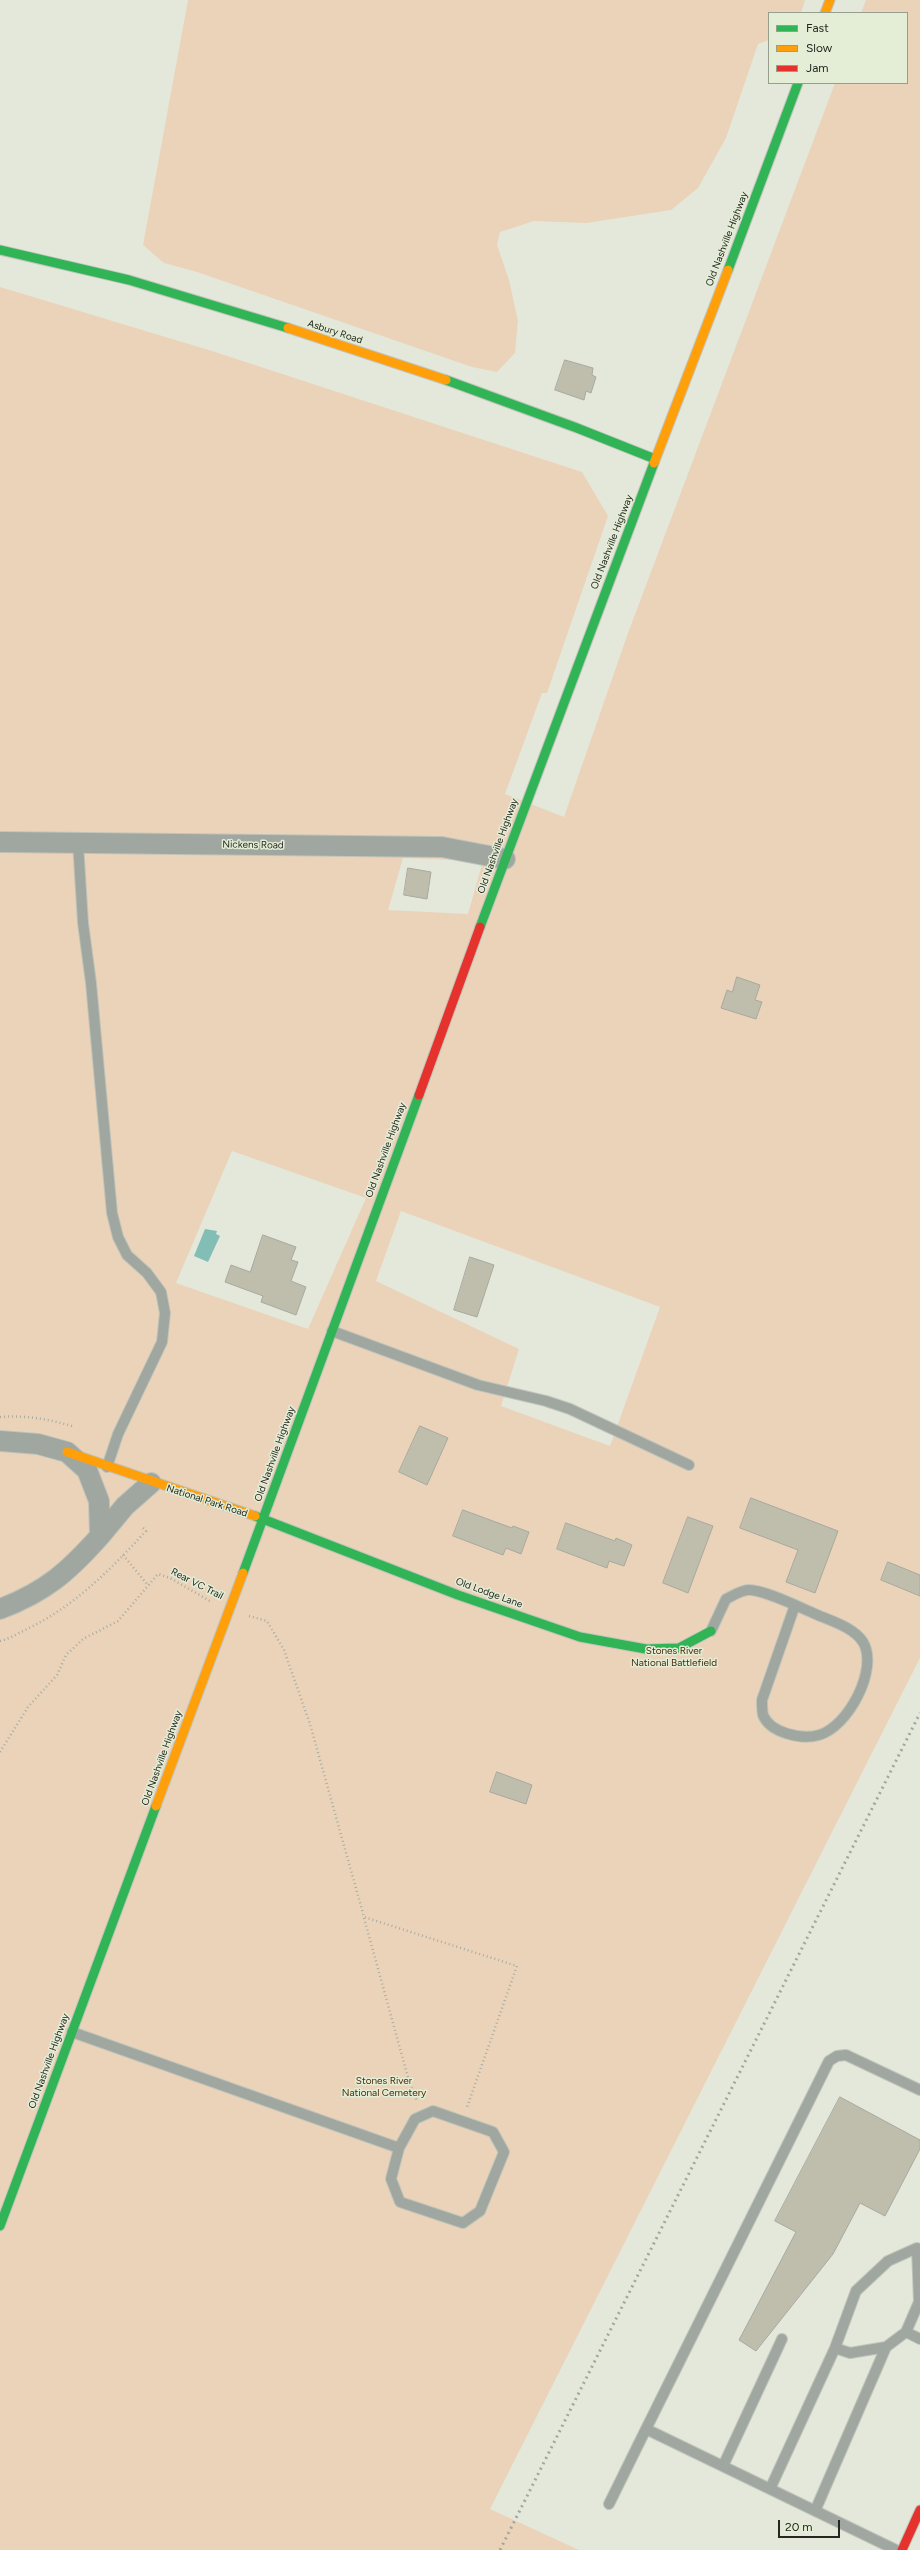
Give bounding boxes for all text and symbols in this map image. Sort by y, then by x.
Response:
legend [768,12,908,84]
text: Fast [806,21,829,35]
text: Slow [806,41,832,55]
text: Jam [806,61,829,75]
street label: Old Nashville Highway [703,190,751,288]
street label: Asbury Road [306,317,364,347]
street label: Old Nashville Highway [588,493,636,591]
street label: Old Nashville Highway [475,797,521,895]
street label: Nickens Road [222,838,284,852]
street label: Old Nashville Highway [363,1101,409,1199]
street label: Old Nashville Highway [252,1405,298,1503]
street label: National Park Road [165,1482,249,1520]
street label: Rear VC Trail [169,1566,225,1602]
street label: Old Lodge Lane [454,1575,524,1611]
park label: Stones River National Battlefield [631,1645,717,1668]
street label: Old Nashville Highway [139,1709,185,1807]
street label: Old Nashville Highway [26,2012,72,2110]
park label: Stones River National Cemetery [342,2075,426,2098]
scale bar [780,2512,842,2538]
text: 20 m [785,2520,813,2534]

